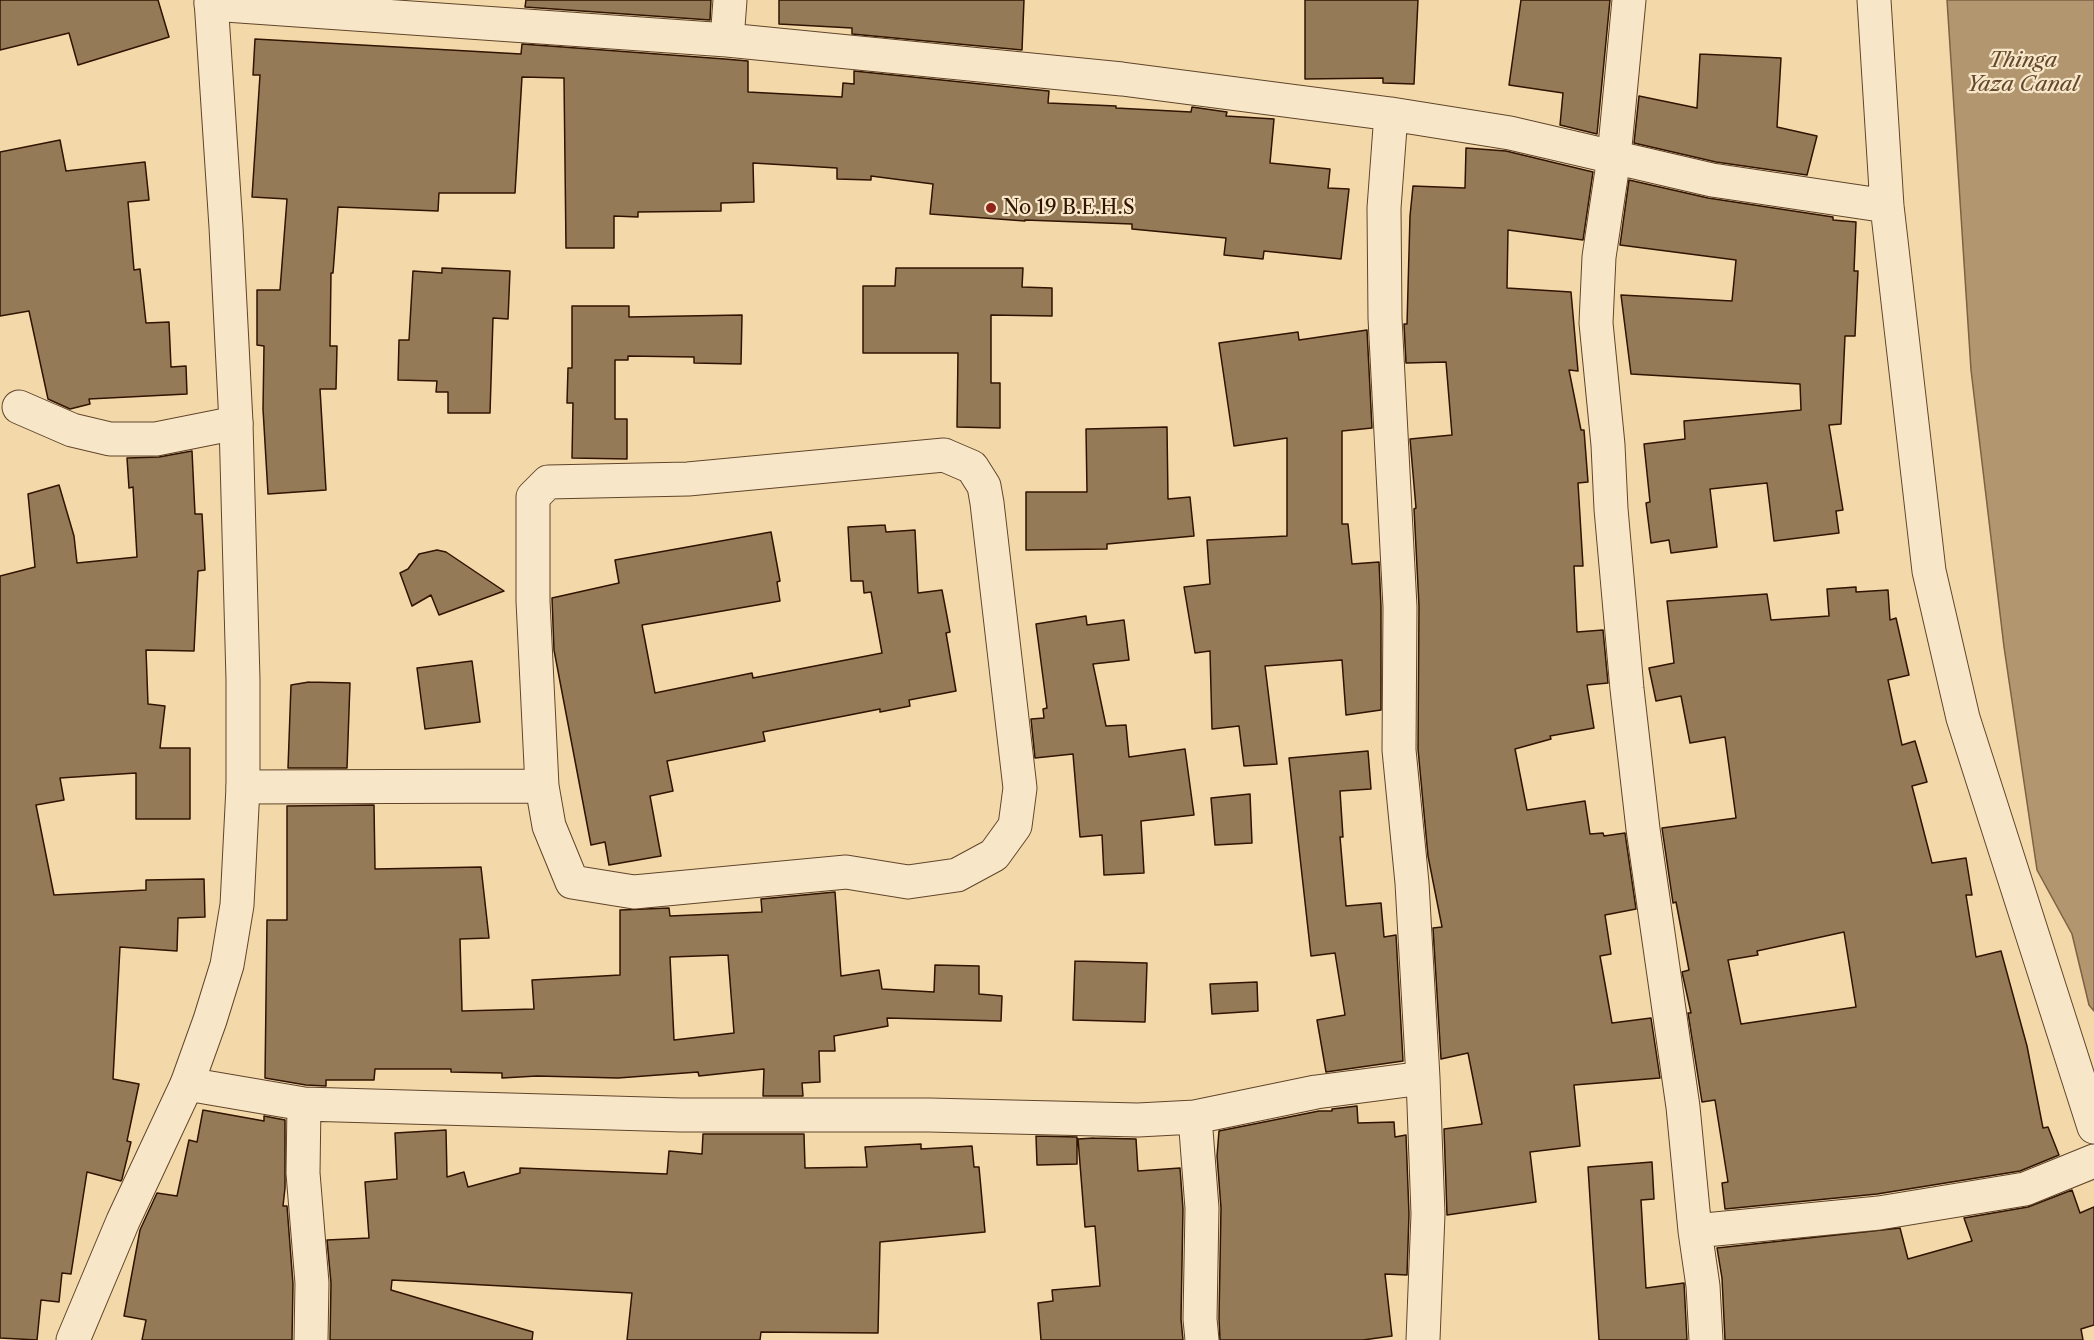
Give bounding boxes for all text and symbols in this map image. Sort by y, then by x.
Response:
water label: Thinga Yaza Canal [1967,48,2079,98]
place label: No 19 B.E.H.S [1003,196,1135,220]
marker: No 19 B.E.H.S [984,201,998,215]

